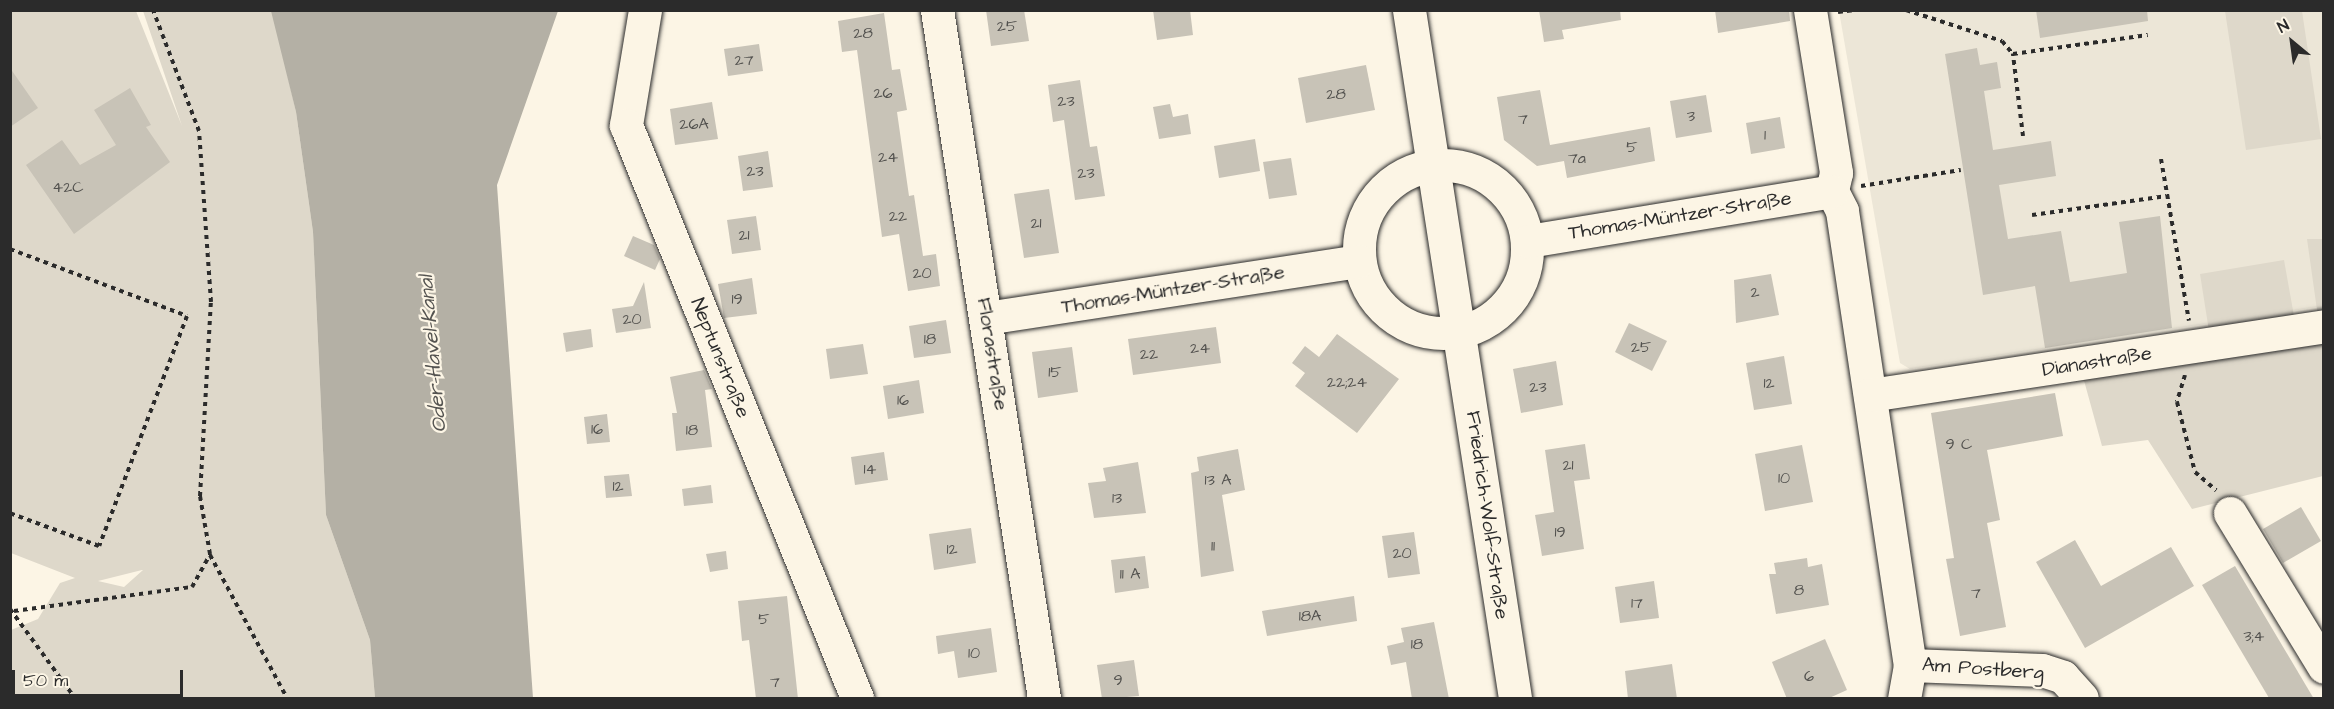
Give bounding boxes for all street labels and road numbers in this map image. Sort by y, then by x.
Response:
street label: Thomas-Müntzer-Straße [1567,187,1793,245]
street label: Thomas-Müntzer-Straße [1060,261,1286,319]
street label: Neptunstraße [685,295,755,421]
street label: Florastraße [971,296,1013,412]
street label: Dianastraße [2040,341,2154,383]
street label: Friedrich-Wolf-Straße [1460,409,1514,621]
street label: Am Postberg [1921,653,2045,685]

